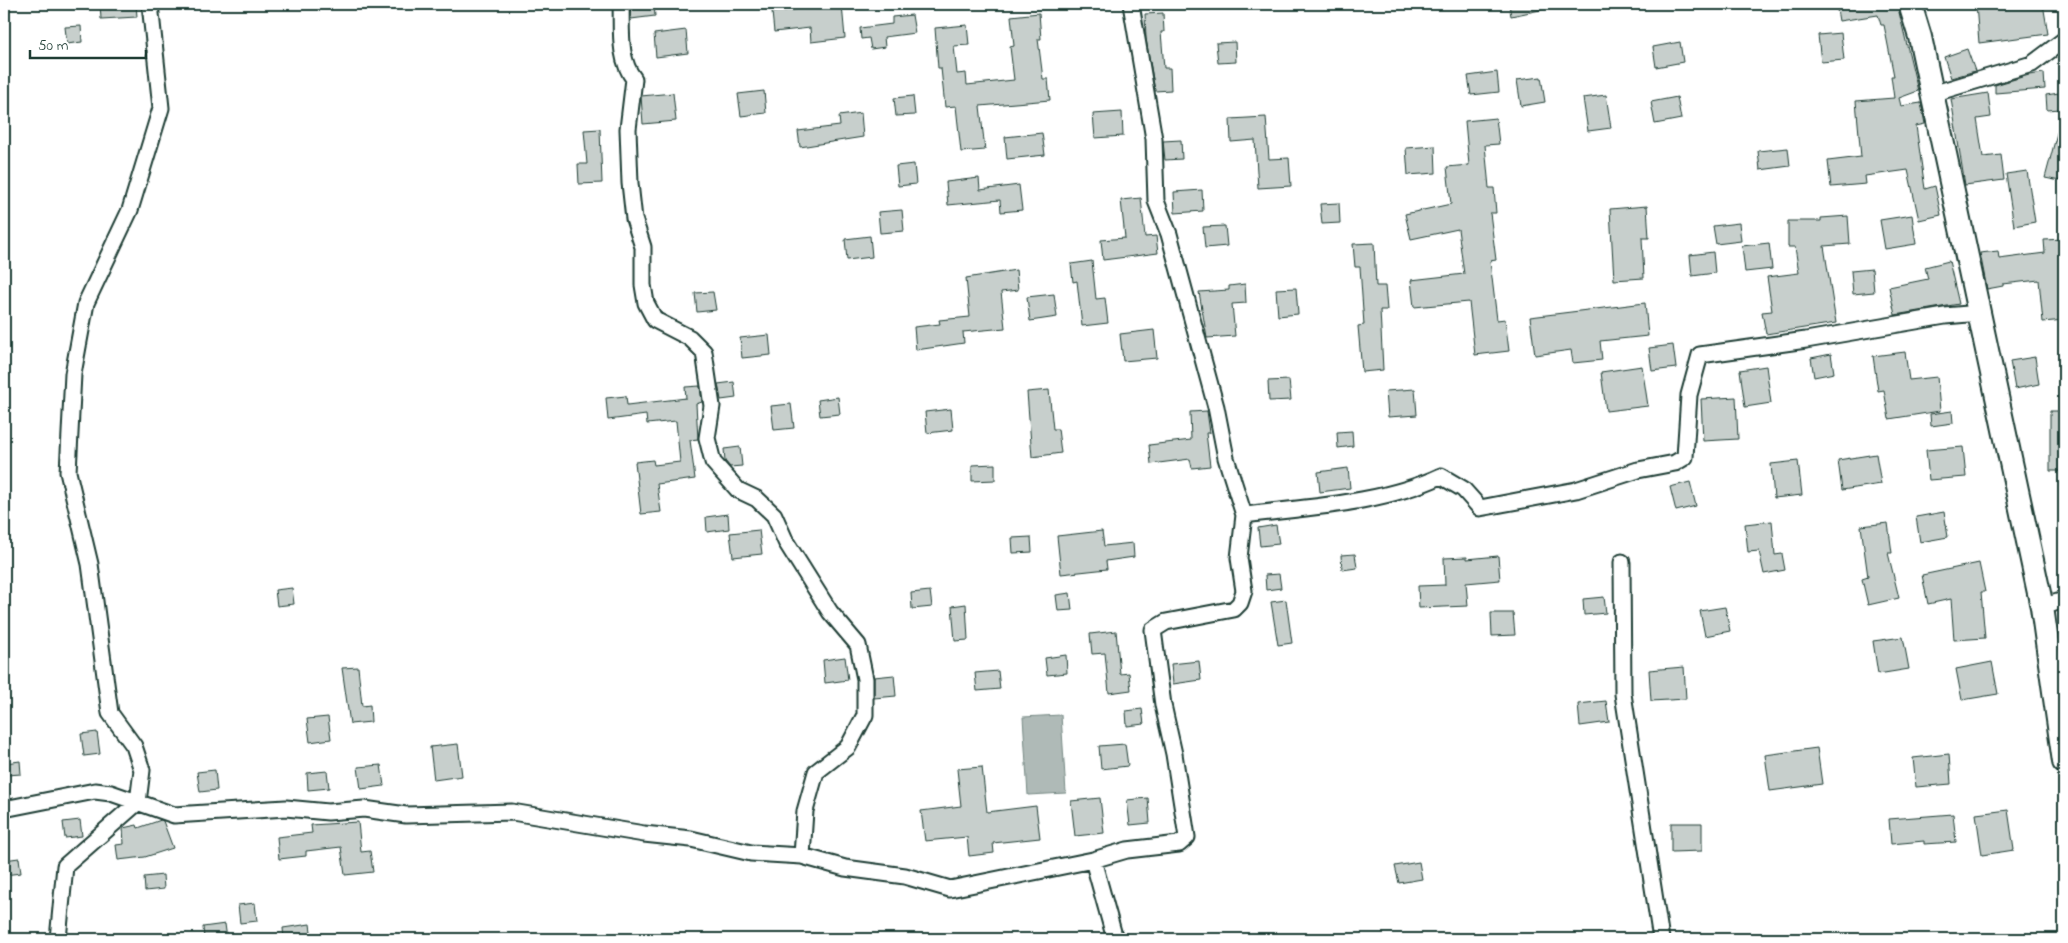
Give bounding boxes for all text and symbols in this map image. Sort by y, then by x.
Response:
scale bar [30,28,146,60]
text: 50 m [38,35,69,57]

